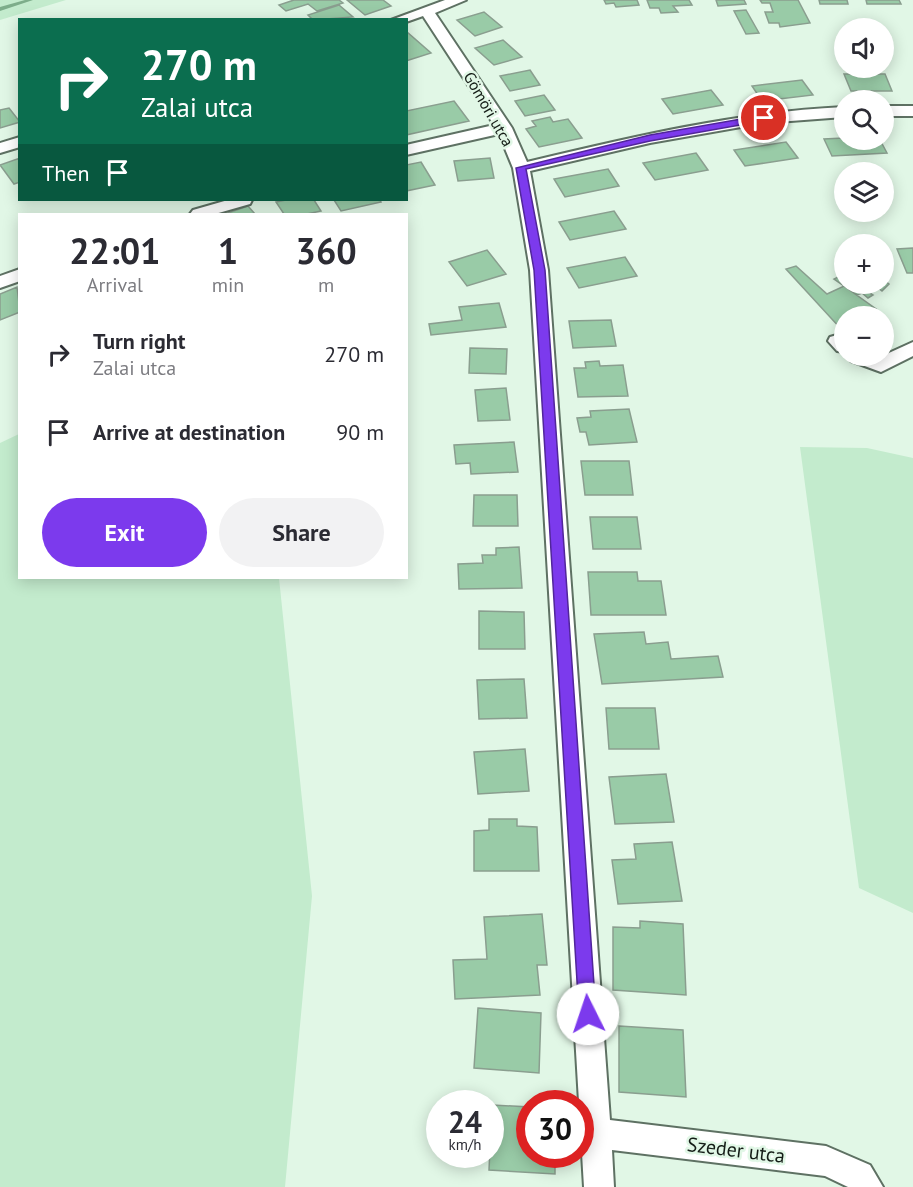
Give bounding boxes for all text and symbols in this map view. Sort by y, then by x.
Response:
map controls [834,18,894,366]
button: sound [834,18,894,78]
text: 270 m [141,37,257,92]
icon: right [42,42,120,120]
street label: Gömöri utca [460,68,518,150]
text: Zalai utca [141,90,253,124]
button: search [834,90,894,150]
pin [738,92,789,143]
icon: arrive [747,101,780,134]
icon: arrive [101,156,134,189]
text: Then [42,159,89,187]
button: layers [834,162,894,222]
text: 22:01 [69,227,161,274]
text: 1 [218,227,238,274]
text: 360 [296,227,357,274]
button: + [834,234,894,294]
text: Arrival [87,272,143,298]
text: min [212,272,244,298]
text: m [318,272,334,298]
button: − [834,306,894,366]
text: Turn right [93,327,185,355]
icon: right [42,338,75,371]
text: 270 m [324,340,384,368]
text: Zalai utca [93,355,176,381]
icon: arrive [42,416,75,449]
text: Arrive at destination [93,418,285,446]
text: 90 m [336,418,384,446]
button: Exit [42,498,207,567]
button: Share [219,498,384,567]
position arrow [556,982,620,1046]
speed limit sign: 30 [516,1090,594,1168]
text: 24 [448,1102,482,1141]
street label: Szeder utca [685,1131,787,1169]
text: km/h [449,1135,481,1154]

